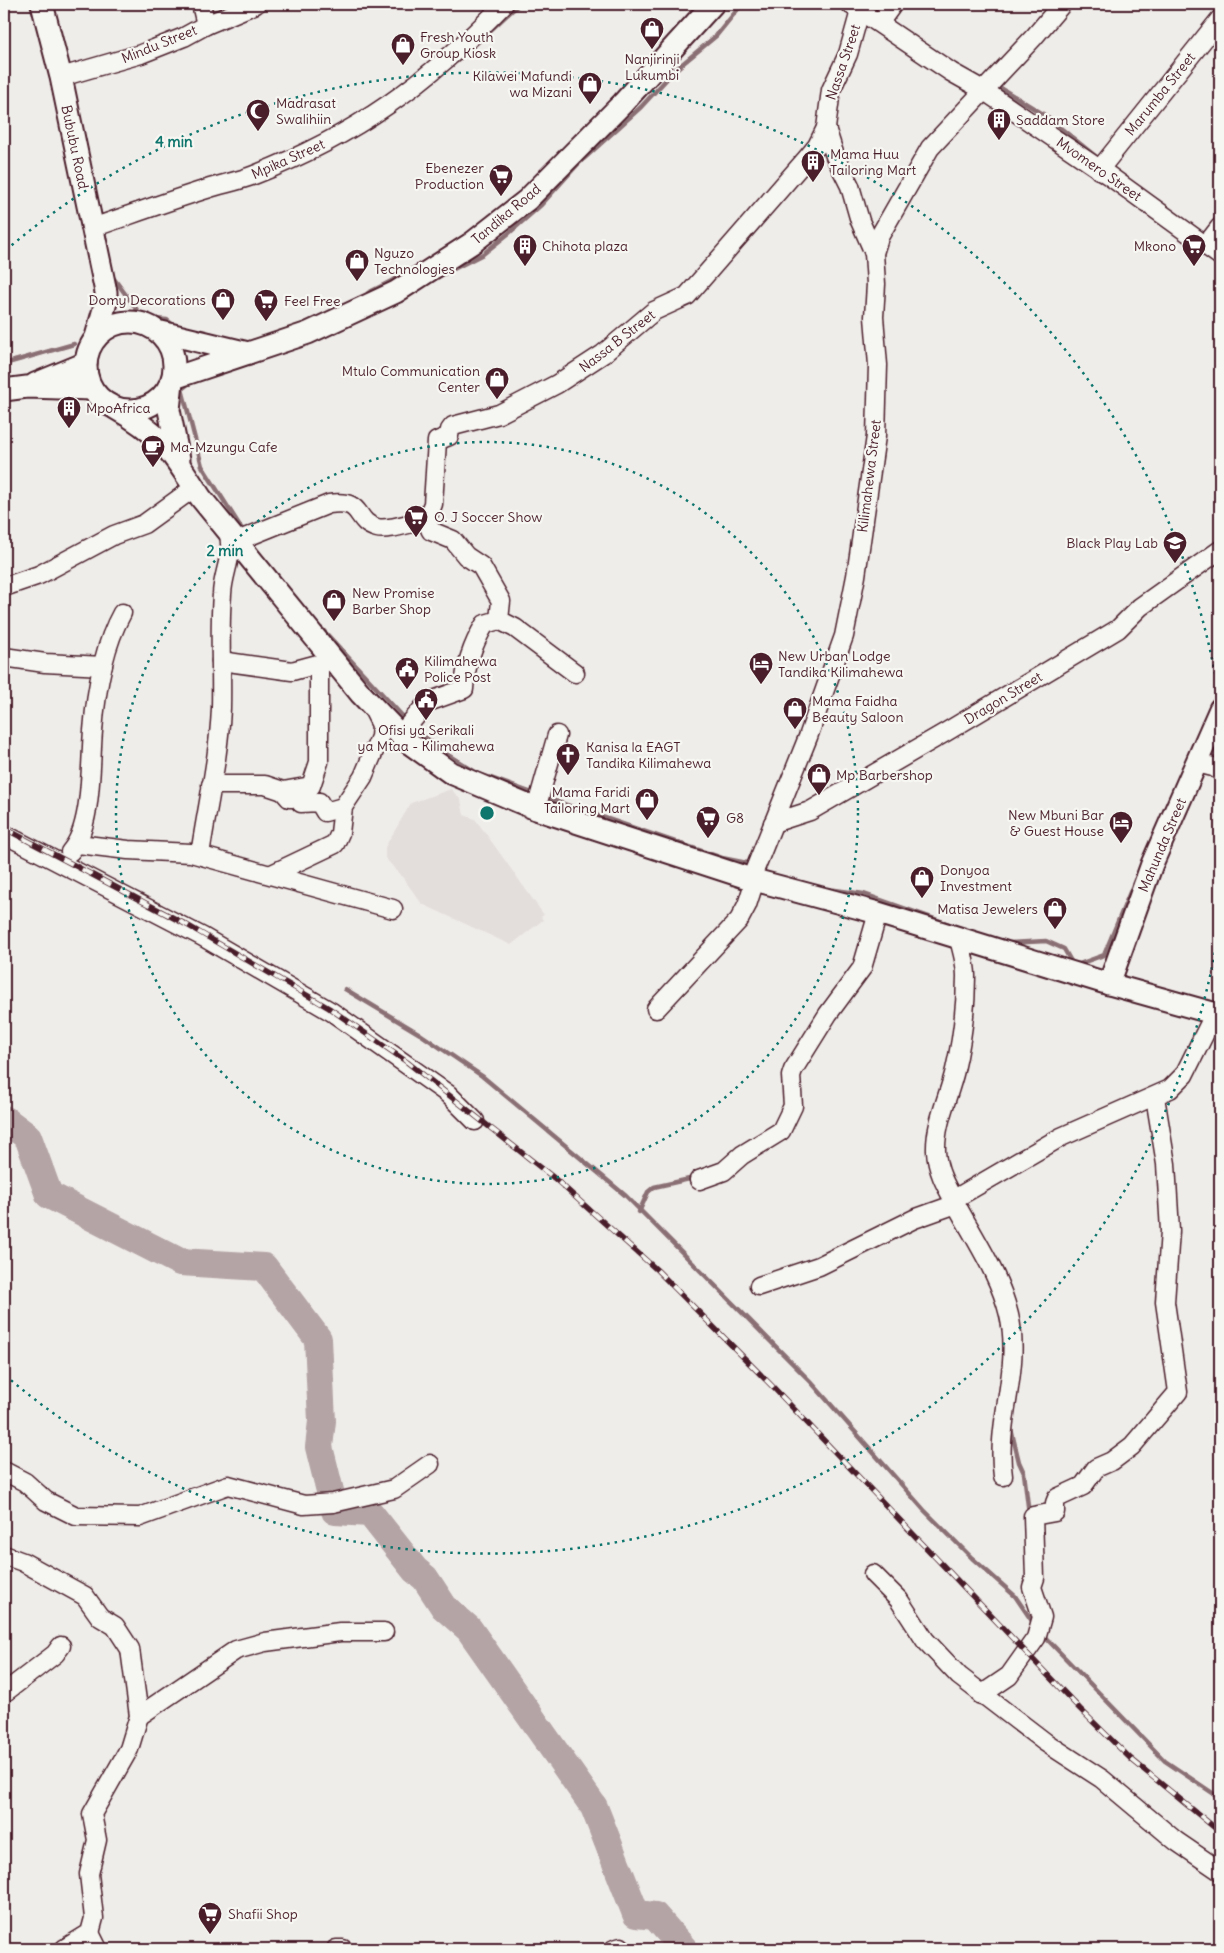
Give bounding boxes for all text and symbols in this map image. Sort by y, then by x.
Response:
shop icon: Nanjirinji Lukumbi [639,16,665,50]
street label: Mindu Street [119,21,200,67]
street label: Nassa Street [822,21,864,102]
place label: Fresh Youth Group Kiosk [420,28,496,62]
shop icon: Fresh Youth Group Kiosk [390,32,416,66]
street label: Marumba Street [1121,49,1199,139]
place label: Nanjirinji Lukumbi [624,50,680,84]
place label: Kilawei Mafundi wa Mizani [473,67,572,101]
shop icon: Kilawei Mafundi wa Mizani [577,71,603,105]
place label: Madrasat Swalihiin [276,94,336,128]
mosque icon: Madrasat Swalihiin [245,98,271,132]
street label: Bububu Road [57,103,93,191]
building icon: Saddam Store [986,107,1012,141]
place label: Saddam Store [1016,111,1105,129]
text: 4 min [155,132,193,151]
street label: Mvomero Street [1053,133,1145,205]
street label: Mpika Street [249,135,328,183]
place label: Mama Huu Tailoring Mart [830,145,917,179]
building icon: Mama Huu Tailoring Mart [800,149,826,183]
place label: Ebenezer Production [415,159,484,193]
supermarket icon: Ebenezer Production [488,163,514,197]
street label: Tandika Road [468,180,544,248]
building icon: Chihota plaza [512,233,538,267]
supermarket icon: Mkono [1181,233,1207,267]
place label: Chihota plaza [542,237,628,255]
place label: Mkono [1134,237,1176,255]
place label: Nguzo Technologies [374,244,455,278]
shop icon: Nguzo Technologies [344,248,370,282]
shop icon: Domy Decorations [210,287,236,321]
supermarket icon: Feel Free [253,288,279,322]
place label: Domy Decorations [89,291,206,309]
place label: Feel Free [284,292,340,310]
street label: Nassa B Street [575,306,659,376]
place label: Mtulo Communication Center [342,362,480,396]
shop icon: Mtulo Communication Center [484,366,510,400]
building icon: MpoAfrica [56,395,82,429]
place label: MpoAfrica [86,399,151,417]
street label: Kilimahewa Street [853,418,885,534]
cafe icon: Ma-Mzungu Cafe [140,434,166,468]
place label: Ma-Mzungu Cafe [170,438,278,456]
supermarket icon: O. J Soccer Show [403,504,429,538]
place label: O. J Soccer Show [434,508,542,526]
school or university icon: Black Play Lab [1162,530,1188,564]
place label: Black Play Lab [1066,534,1158,552]
text: 2 min [207,541,244,560]
place label: New Promise Barber Shop [352,584,435,618]
shop icon: New Promise Barber Shop [321,588,347,622]
place label: New Urban Lodge Tandika Kilimahewa [778,647,903,681]
hotel icon: New Urban Lodge Tandika Kilimahewa [748,651,774,685]
place label: Kilimahewa Police Post [424,652,497,686]
public building icon: Kilimahewa Police Post [394,656,420,690]
street label: Dragon Street [961,668,1046,728]
public building icon: Ofisi ya Serikali ya Mtaa - Kilimahewa [413,687,439,721]
place label: Mama Faidha Beauty Saloon [812,692,904,726]
shop icon: Mama Faidha Beauty Saloon [782,696,808,730]
place label: Ofisi ya Serikali ya Mtaa - Kilimahewa [358,721,494,755]
place label: Kanisa la EAGT Tandika Kilimahewa [586,738,711,772]
church icon: Kanisa la EAGT Tandika Kilimahewa [555,742,581,776]
shop icon: Mp Barbershop [806,762,832,796]
place label: Mp Barbershop [836,766,933,784]
place label: Mama Faridi Tailoring Mart [544,783,630,817]
shop icon: Mama Faridi Tailoring Mart [634,787,660,821]
street label: Mahunda Street [1134,795,1190,895]
centre of rings [478,804,496,822]
supermarket icon: G8 [695,805,721,839]
place label: New Mbuni Bar & Guest House [1008,806,1104,840]
place label: G8 [726,809,744,827]
hotel icon: New Mbuni Bar & Guest House [1108,810,1134,844]
place label: Donyoa Investment [940,861,1012,895]
shop icon: Donyoa Investment [909,865,935,899]
shop icon: Matisa Jewelers [1042,896,1068,930]
place label: Matisa Jewelers [937,900,1038,918]
supermarket icon: Shafii Shop [197,1901,223,1935]
place label: Shafii Shop [228,1905,298,1923]

